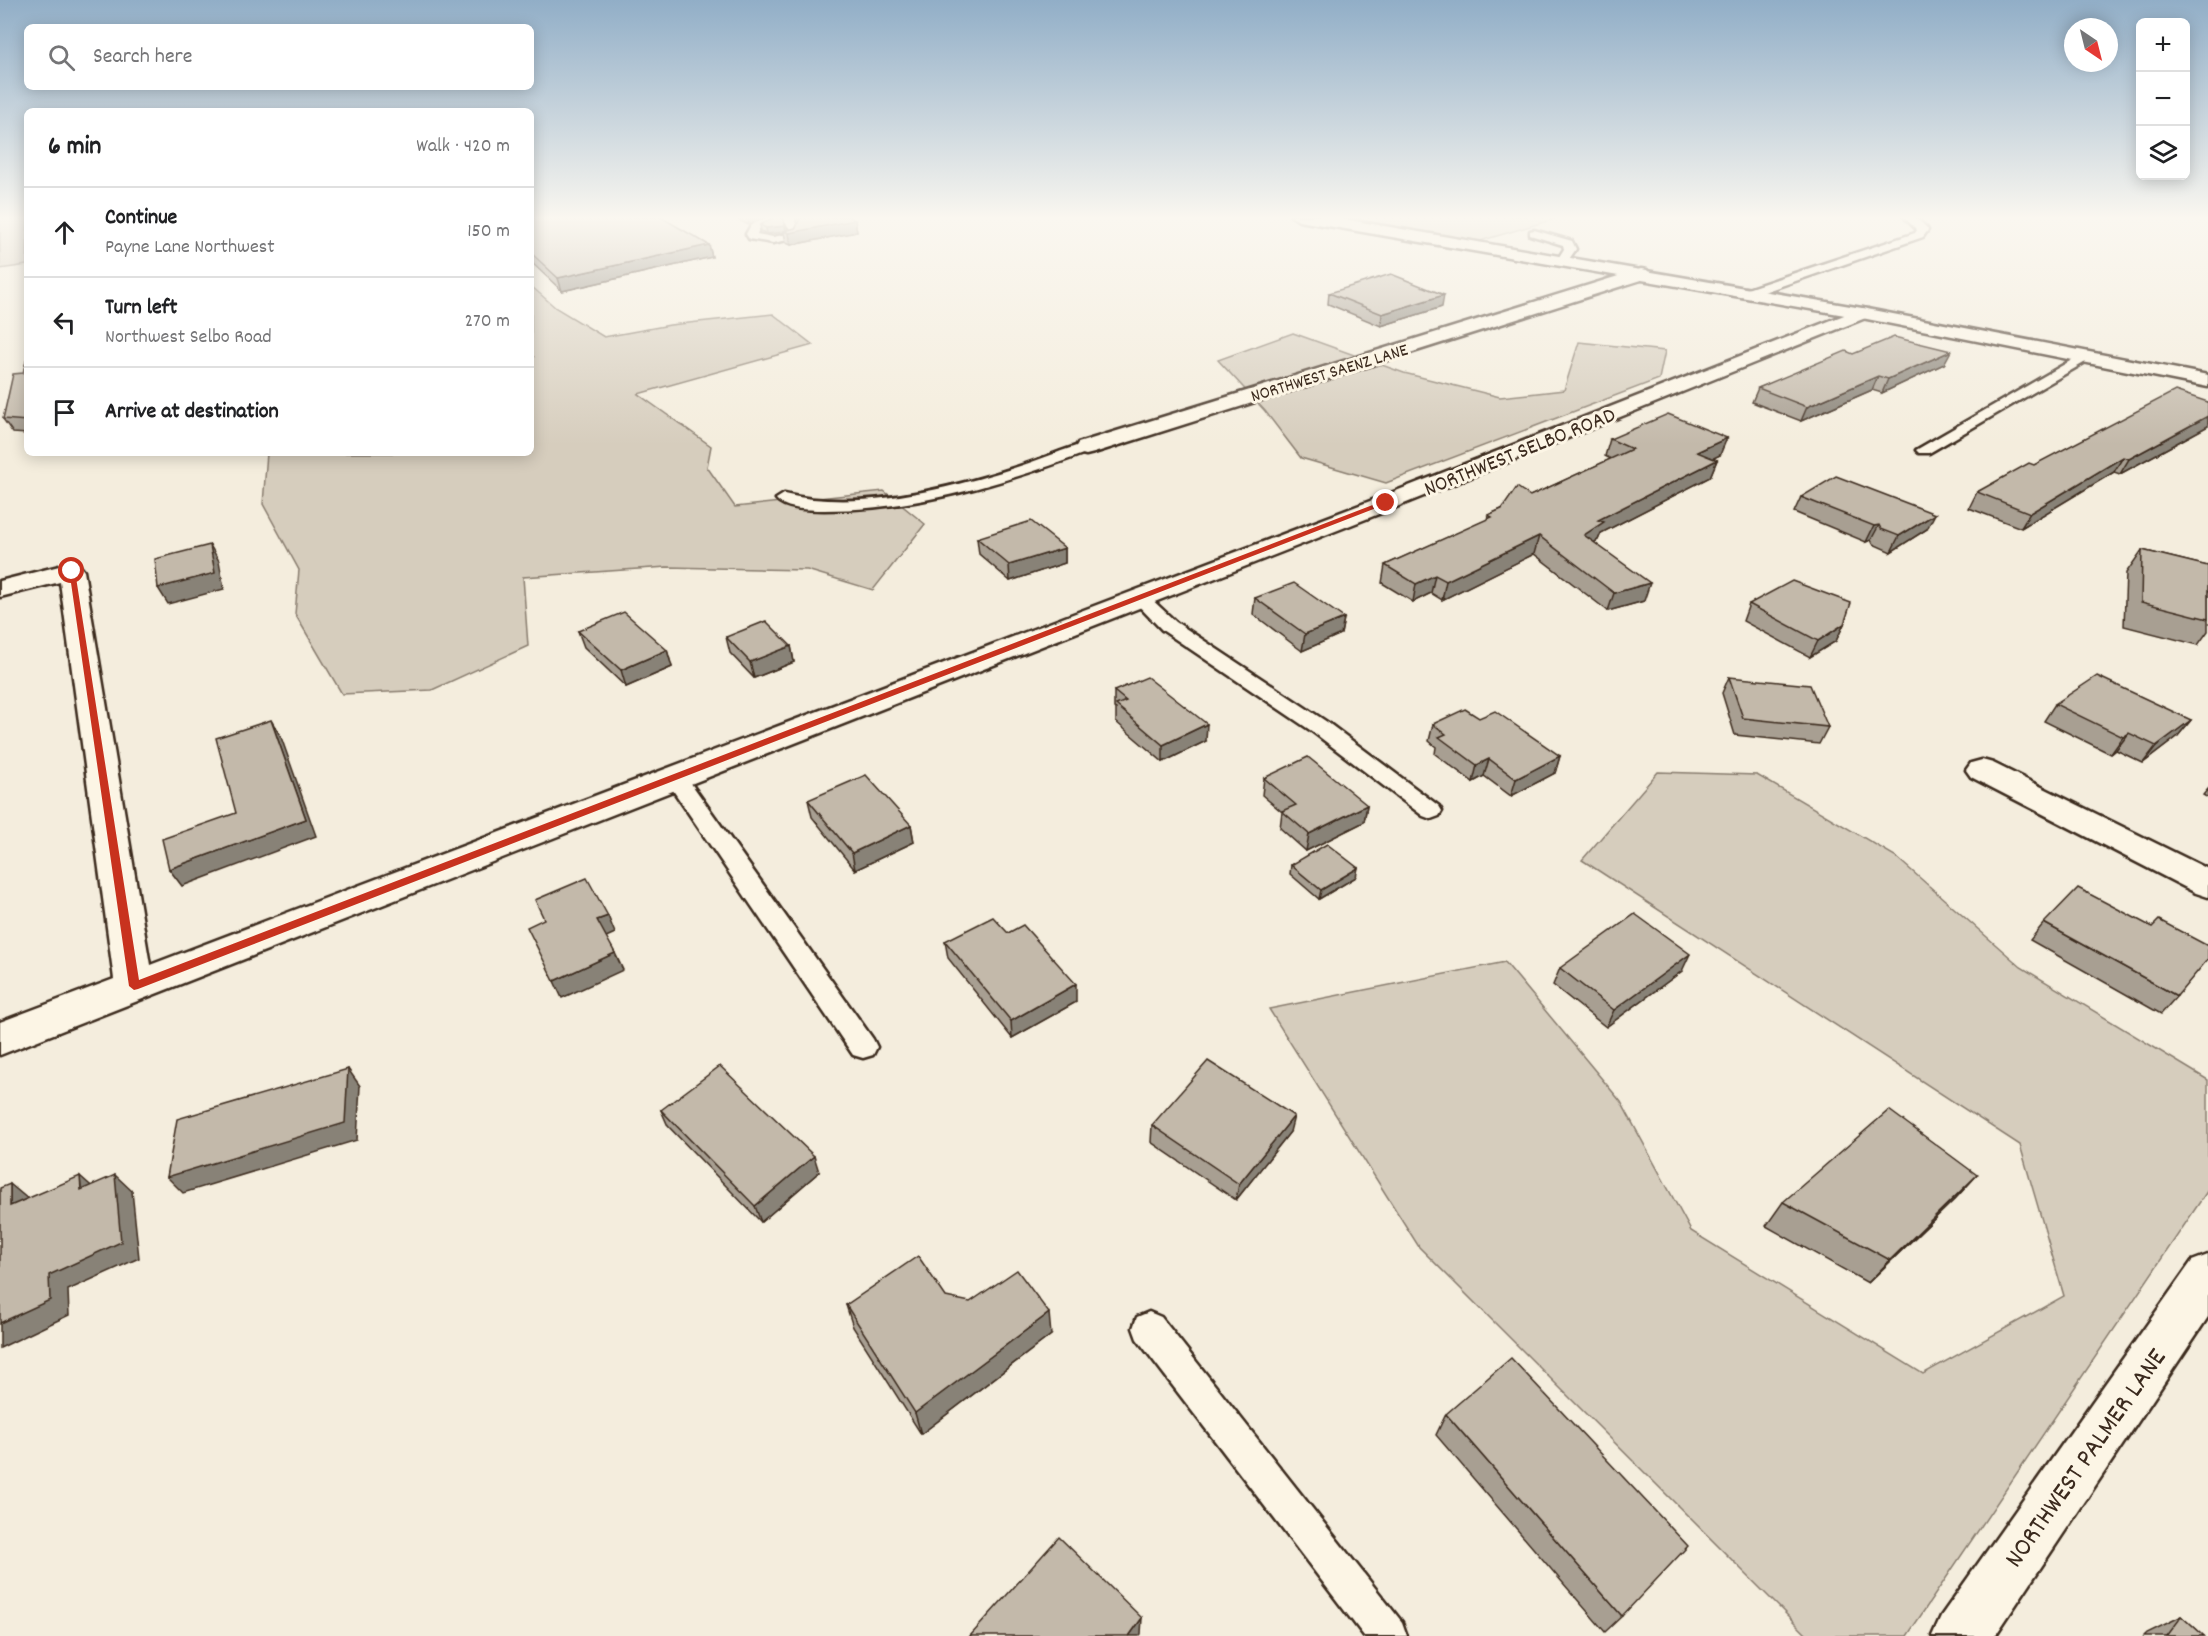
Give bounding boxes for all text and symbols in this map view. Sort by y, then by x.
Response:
north arrow [2064,18,2118,72]
map controls [2136,18,2190,180]
button: + [2136,18,2190,72]
search box [24,24,534,90]
icon: search [45,41,78,74]
text: Search here [93,42,192,73]
button: − [2136,72,2190,126]
button: layers [2136,126,2190,180]
text: 6 min [48,129,101,166]
text: Walk · 420 m [416,133,510,161]
text: Continue [105,203,177,234]
icon: ahead [48,216,81,249]
text: 150 m [467,218,510,246]
text: Payne Lane Northwest [105,234,275,262]
text: Turn left [105,293,177,324]
icon: left [48,306,81,339]
text: 270 m [464,308,510,336]
text: Northwest Selbo Road [105,324,272,352]
street label: NORTHWEST SAENZ LANE [1248,339,1411,410]
icon: arrive [48,396,81,429]
text: Arrive at destination [105,397,279,428]
street label: NORTHWEST SELBO ROAD [1420,401,1621,506]
route end [1372,489,1398,515]
route start [58,557,84,583]
street label: NORTHWEST PALMER LANE [1996,1341,2177,1577]

